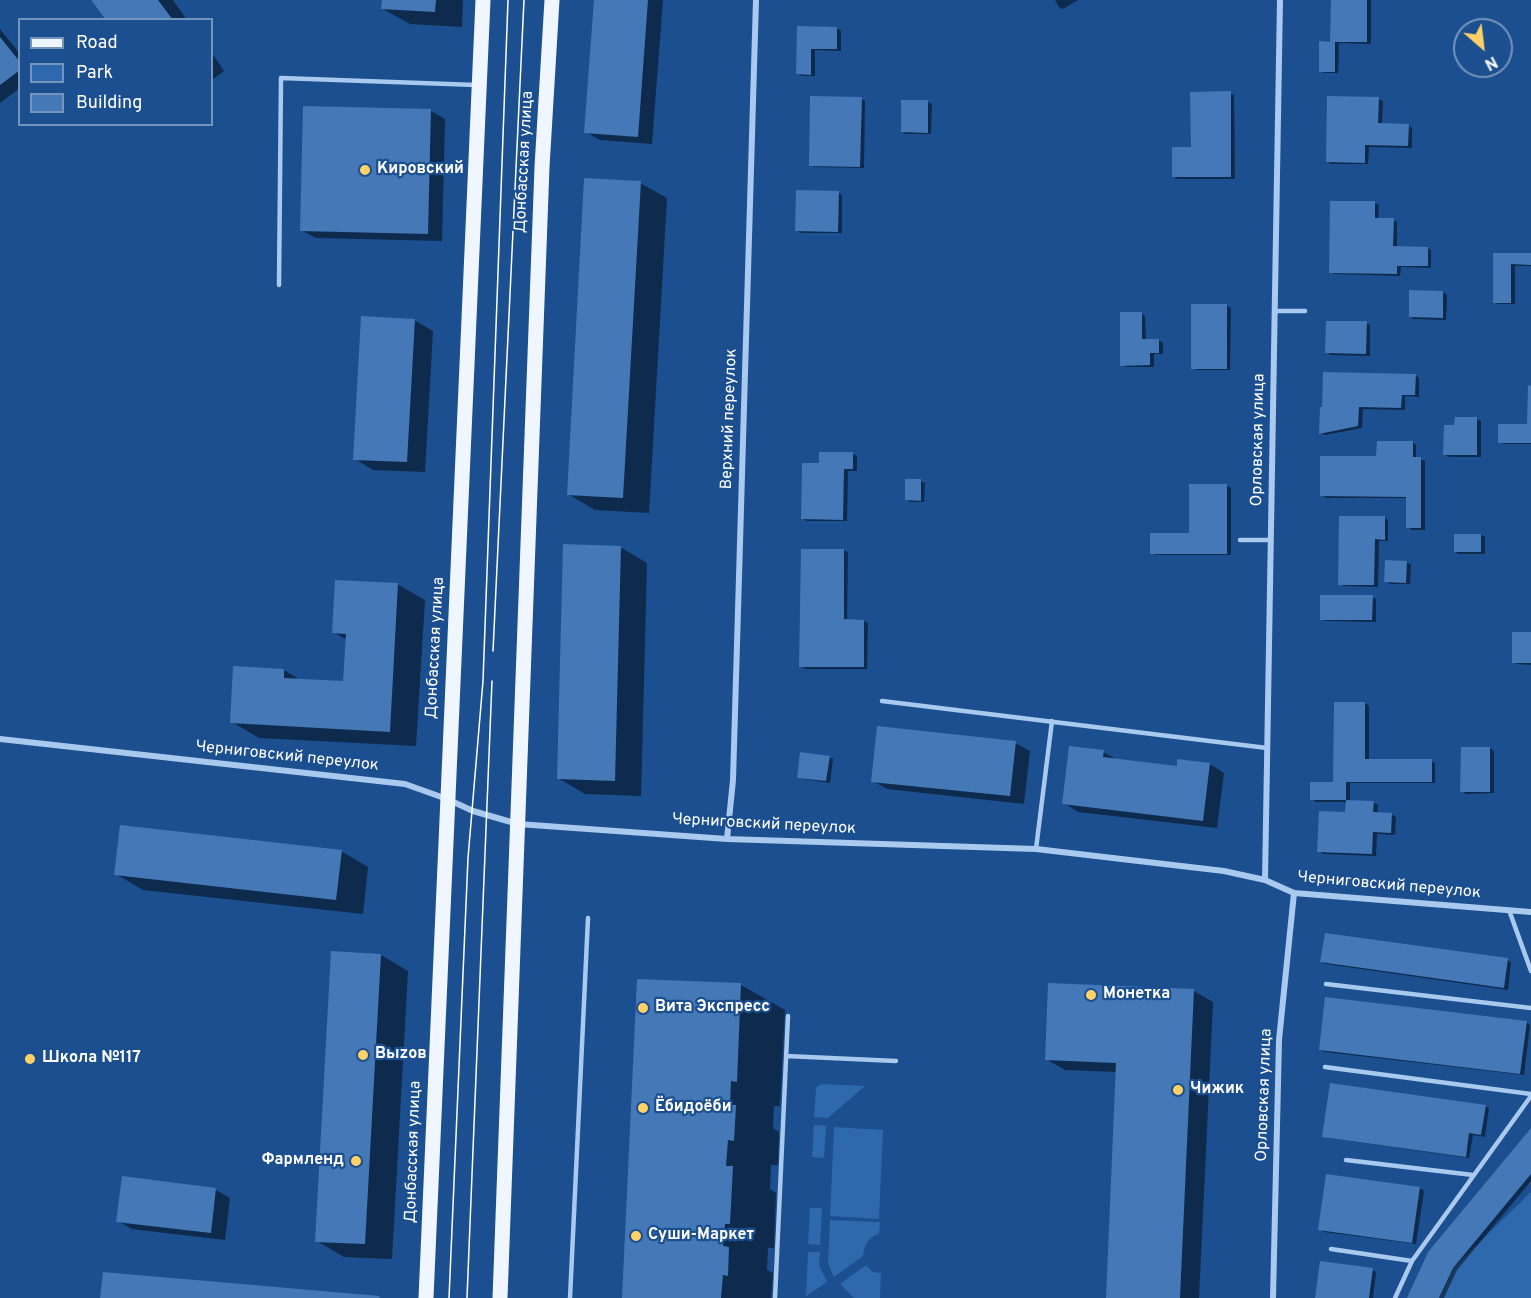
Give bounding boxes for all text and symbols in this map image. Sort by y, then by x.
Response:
legend [18,18,213,126]
north arrow [1453,18,1513,78]
text: Road [76,32,118,55]
text: N [1481,51,1500,74]
text: Park [76,62,113,85]
street label: Донбасская улица [512,90,538,234]
text: Building [76,92,142,115]
place label: Кировский [377,160,464,180]
marker: Кировский [358,163,372,177]
street label: Верхний переулок [718,348,742,490]
street label: Орловская улица [1248,373,1270,507]
street label: Донбасская улица [423,576,449,720]
street label: Черниговский переулок [194,738,380,776]
street label: Черниговский переулок [671,811,857,839]
street label: Черниговский переулок [1296,868,1482,904]
place label: Монетка [1103,985,1170,1005]
marker: Монетка [1084,988,1098,1002]
place label: Вита Экспресс [655,998,770,1018]
marker: Вита Экспресс [636,1001,650,1015]
street label: Орловская улица [1253,1028,1277,1162]
place label: Выzов [375,1045,427,1065]
marker: Выzов [356,1048,370,1062]
place label: Школа №117 [42,1049,141,1069]
marker: Школа №117 [23,1052,37,1066]
street label: Донбасская улица [402,1080,426,1224]
place label: Чижик [1190,1080,1244,1100]
marker: Чижик [1171,1083,1185,1097]
place label: Ёбидоёби [655,1098,732,1118]
marker: Ёбидоёби [636,1101,650,1115]
place label: Фармленд [262,1151,344,1171]
marker: Фармленд [349,1154,363,1168]
place label: Суши-Маркет [648,1226,754,1246]
marker: Суши-Маркет [629,1229,643,1243]

